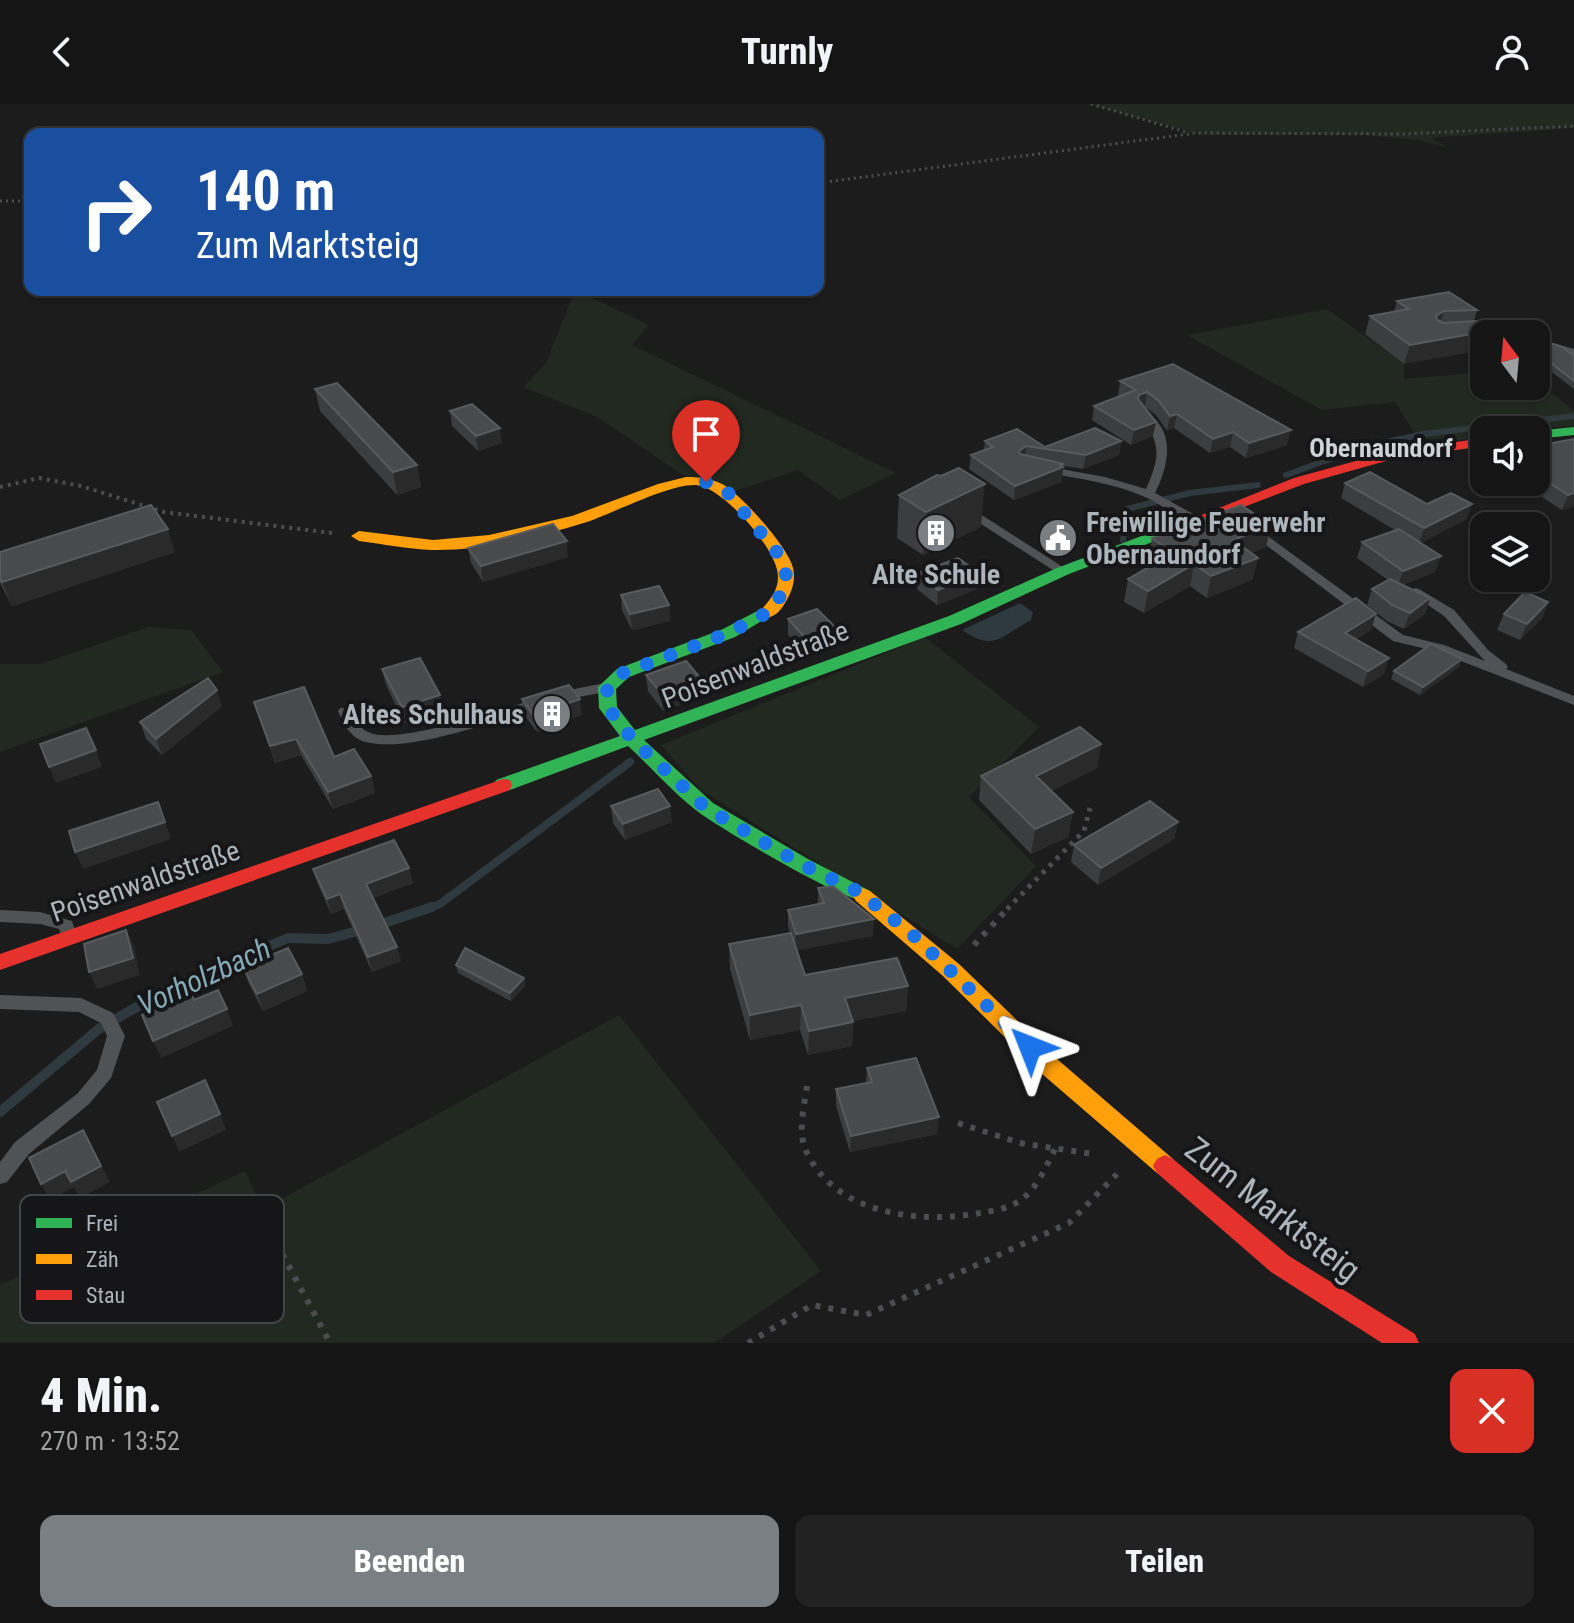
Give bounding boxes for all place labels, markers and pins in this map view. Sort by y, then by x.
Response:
pin [672,400,740,482]
place label: Freiwillige Feuerwehr Obernaundorf [1086,506,1326,571]
building icon: Alte Schule [915,512,957,554]
public building icon: Freiwillige Feuerwehr Obernaundorf [1037,517,1079,559]
place label: Alte Schule [872,558,1000,591]
building icon: Altes Schulhaus [531,693,573,735]
place label: Altes Schulhaus [343,698,524,731]

